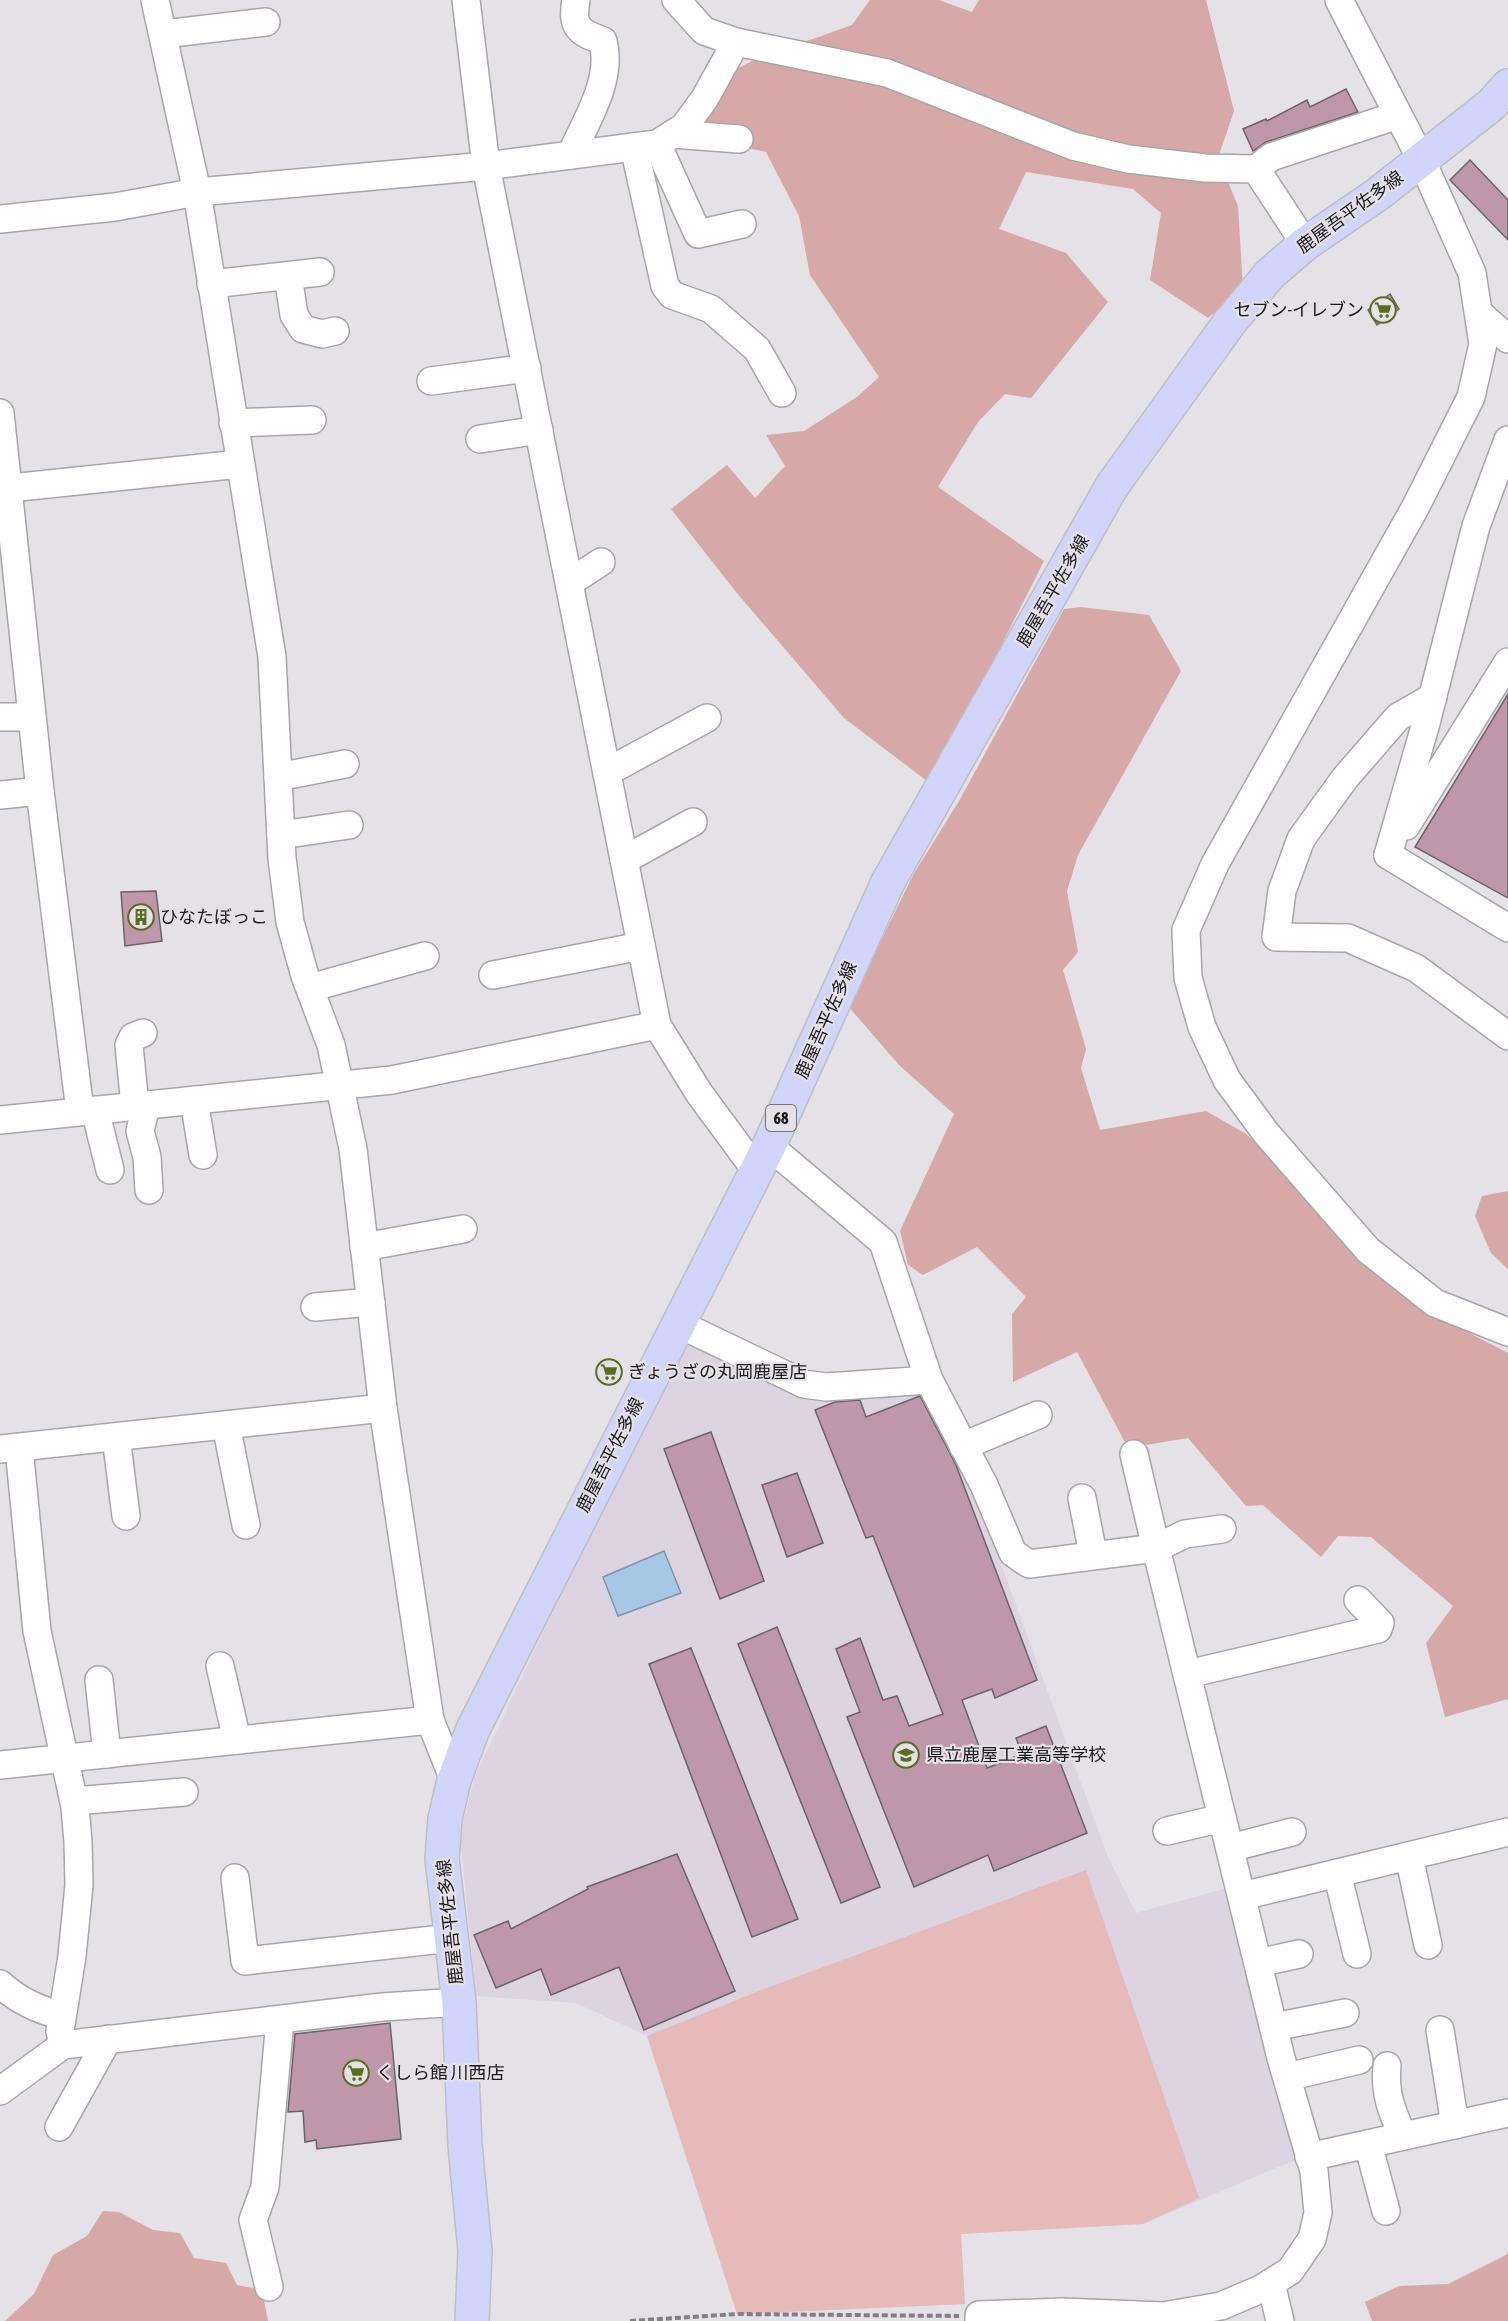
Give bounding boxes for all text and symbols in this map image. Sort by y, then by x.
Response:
street label: 鹿屋吾平佐多線 [1293,166,1407,257]
supermarket icon: セブン-イレブン [1368,295,1398,325]
place label: セブン-イレブン [1234,299,1364,320]
street label: 鹿屋吾平佐多線 [1012,531,1093,651]
building icon: ひなたぼっこ [126,902,156,932]
place label: ひなたぼっこ [160,906,268,927]
street label: 鹿屋吾平佐多線 [790,958,861,1082]
road number: 68 [766,1105,796,1131]
supermarket icon: ぎょうざの丸岡鹿屋店 [594,1357,624,1387]
place label: ぎょうざの丸岡鹿屋店 [628,1361,807,1382]
street label: 鹿屋吾平佐多線 [572,1394,648,1516]
school or university icon: 県立鹿屋工業高等学校 [891,1740,921,1770]
place label: 県立鹿屋工業高等学校 [926,1744,1106,1765]
street label: 鹿屋吾平佐多線 [432,1858,467,1986]
supermarket icon: くしら館 川西店 [341,2058,371,2088]
place label: くしら館 川西店 [376,2062,504,2083]

